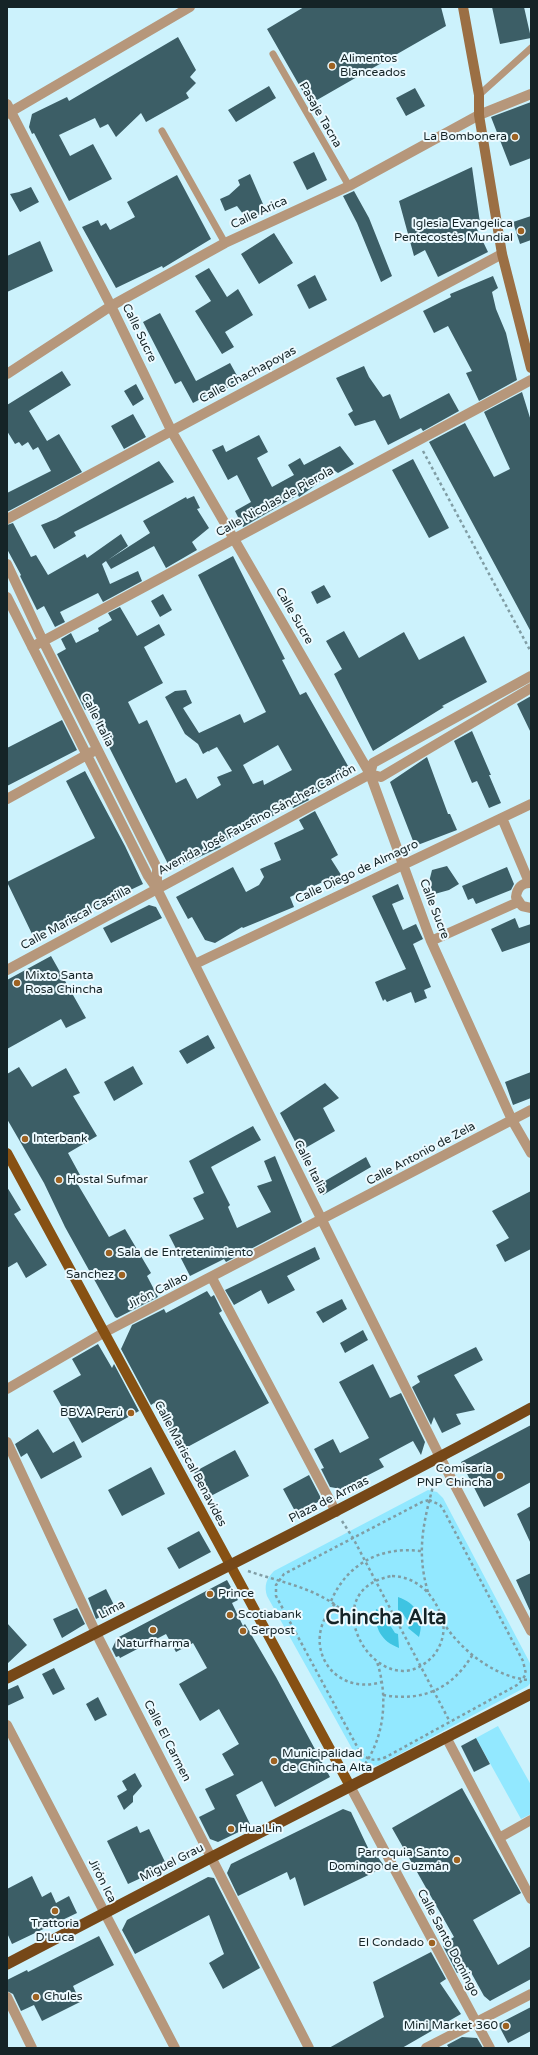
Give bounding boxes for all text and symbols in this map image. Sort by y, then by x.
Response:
place label: Alimentos Blanceados [340,52,406,80]
marker: Alimentos Blanceados [327,61,337,71]
street label: Pasaje Tacna [295,80,345,150]
place label: La Bombonera [423,130,507,144]
marker: La Bombonera [510,132,520,142]
street label: Calle Arica [229,194,289,232]
place label: Iglesia Evangelica Pentecostés Mundial [394,217,513,245]
marker: Iglesia Evangelica Pentecostés Mundial [516,226,526,236]
street label: Calle Sucre [119,301,159,365]
street label: Calle Chachapoyas [197,343,299,407]
street label: Calle Nicolas de Pierola [214,464,336,540]
street label: Calle Sucre [272,585,316,647]
street label: Calle Italia [77,691,117,749]
street label: Avenida José Faustino Sánchez Carrión [156,761,358,879]
street label: Calle Diego de Almagro [293,837,421,907]
street label: Calle Sucre [416,877,452,941]
street label: Calle Mariscal Castilla [18,883,134,953]
place label: Mixto Santa Rosa Chincha [25,969,103,997]
marker: Mixto Santa Rosa Chincha [12,978,22,988]
street label: Calle Antonio de Zela [364,1119,478,1189]
place label: Interbank [33,1132,88,1146]
marker: Interbank [20,1134,30,1144]
street label: Calle Italia [290,1138,330,1196]
place label: Hostal Sufmar [67,1173,148,1187]
marker: Hostal Sufmar [54,1175,64,1185]
place label: Sala de Entretenimiento [117,1246,253,1260]
marker: Sala de Entretenimiento [104,1248,114,1258]
place label: Sanchez [66,1268,114,1282]
marker: Sanchez [117,1270,127,1280]
street label: Jirón Callao [125,1270,191,1312]
street label: Calle Mariscal Benavides [151,1399,229,1529]
place label: BBVA Perú [60,1406,123,1420]
marker: BBVA Perú [126,1408,136,1418]
place label: Comisaría PNP Chincha [417,1462,492,1490]
marker: Comisaría PNP Chincha [495,1471,505,1481]
street label: Plaza de Armas [287,1474,371,1526]
place label: Prince [218,1587,254,1601]
marker: Prince [205,1589,215,1599]
street label: Lima [96,1597,128,1623]
district label: Chincha Alta [325,1607,447,1631]
place label: Scotiabank [238,1608,301,1622]
marker: Scotiabank [225,1610,235,1620]
place label: Serpost [251,1624,295,1638]
marker: Naturfharma [148,1625,158,1635]
marker: Serpost [238,1626,248,1636]
place label: Naturfharma [116,1637,190,1651]
street label: Calle El Carmen [140,1698,194,1784]
place label: Municipalidad de Chincha Alta [282,1747,372,1775]
marker: Municipalidad de Chincha Alta [269,1756,279,1766]
place label: Hua Lin [239,1822,282,1836]
marker: Hua Lin [226,1824,236,1834]
street label: Miguel Grau [138,1841,206,1885]
place label: Parroquia Santo Domingo de Guzmán [329,1846,449,1874]
marker: Parroquia Santo Domingo de Guzmán [452,1855,462,1865]
street label: Jirón Ica [85,1857,119,1905]
street label: Calle Santo Domingo [414,1887,482,1999]
marker: Trattoria D'Luca [50,1906,60,1916]
place label: Trattoria D'Luca [31,1917,79,1945]
place label: El Condado [358,1936,424,1950]
marker: El Condado [427,1938,437,1948]
place label: Chules [44,1990,82,2004]
marker: Chules [31,1992,41,2002]
place label: Mini Market 360 [404,2019,498,2033]
marker: Mini Market 360 [501,2021,511,2031]

